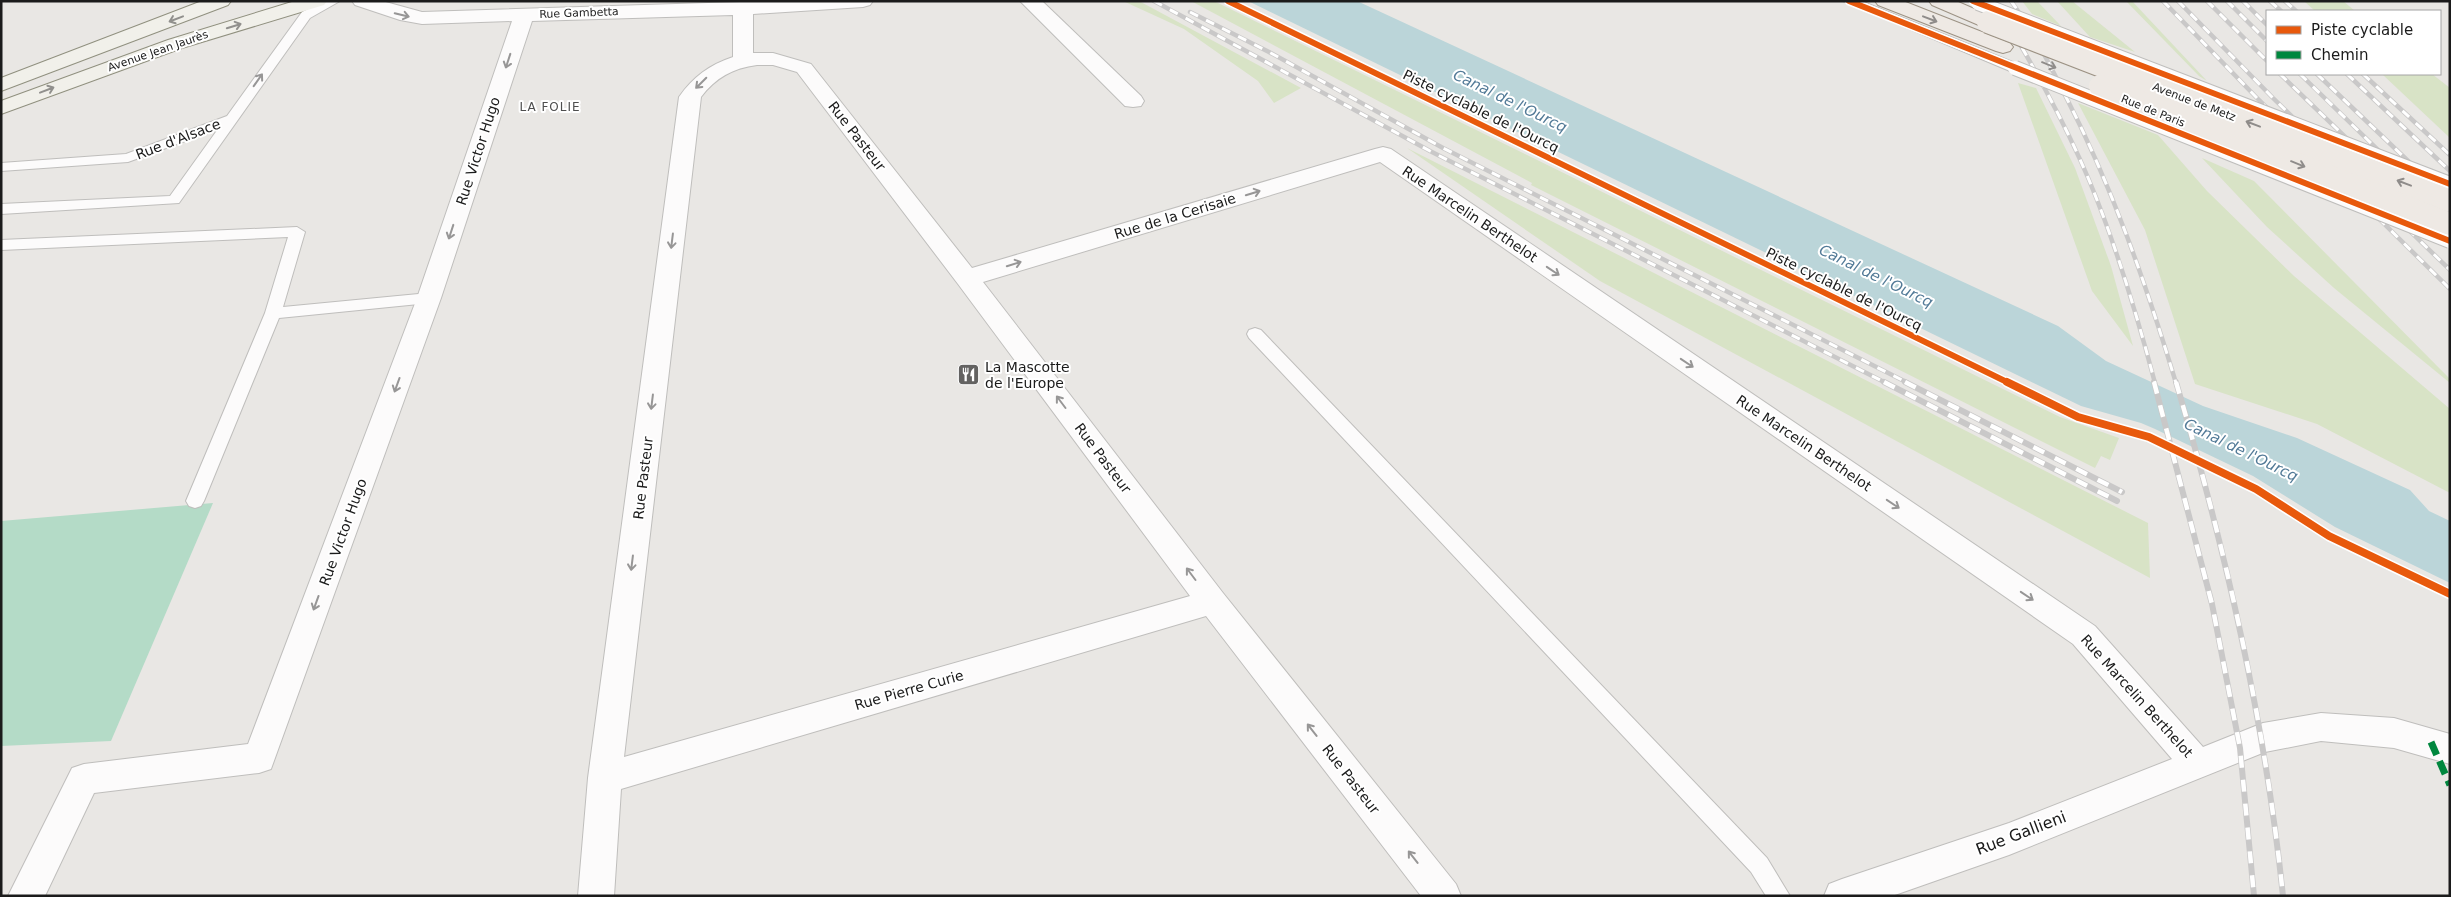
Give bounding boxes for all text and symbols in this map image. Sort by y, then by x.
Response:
street label: Rue Gambetta [539,5,619,21]
one-way arrow [393,10,409,20]
legend [2266,10,2441,75]
one-way arrow [169,15,184,24]
one-way arrow [1922,15,1937,24]
one-way arrow [225,21,241,31]
text: Piste cyclable [2311,21,2413,39]
street label: Avenue Jean Jaurès [106,28,210,74]
text: Chemin [2311,46,2369,64]
one-way arrow [503,53,512,69]
one-way arrow [2041,61,2056,71]
street label: Piste cyclable de l'Ourcq [1400,66,1562,156]
water label: Canal de l'Ourcq [1450,66,1570,136]
one-way arrow [253,73,263,87]
one-way arrow [695,77,707,89]
street label: Avenue de Metz [2151,80,2238,124]
one-way arrow [39,85,54,95]
street label: Rue de Paris [2119,92,2187,130]
street label: Rue Victor Hugo [453,95,503,207]
street label: Rue Pasteur [825,98,889,174]
district label: LA FOLIE [519,100,581,114]
street label: Rue d'Alsace [133,116,223,162]
one-way arrow [2246,119,2261,129]
one-way arrow [2290,160,2305,169]
street label: Rue Marcelin Berthelot [1399,163,1541,265]
one-way arrow [2397,178,2412,187]
one-way arrow [1245,187,1261,197]
street label: Rue de la Cerisaie [1112,190,1238,242]
one-way arrow [446,224,455,239]
one-way arrow [667,232,677,248]
water label: Canal de l'Ourcq [1816,241,1936,311]
street label: Piste cyclable de l'Ourcq [1763,244,1925,334]
one-way arrow [1005,259,1021,269]
one-way arrow [1546,266,1560,276]
one-way arrow [1680,358,1694,368]
place label: La Mascotte de l'Europe [985,359,1070,391]
restaurant icon: La Mascotte de l'Europe [957,363,981,387]
one-way arrow [392,377,401,392]
street label: Rue Marcelin Berthelot [1733,392,1875,494]
one-way arrow [647,394,657,410]
one-way arrow [1056,395,1066,409]
water label: Canal de l'Ourcq [2181,415,2301,485]
street label: Rue Pasteur [1071,420,1135,496]
street label: Rue Pasteur [630,435,656,520]
street label: Rue Victor Hugo [316,476,370,588]
one-way arrow [1886,499,1900,509]
one-way arrow [627,555,637,571]
one-way arrow [1185,568,1196,581]
one-way arrow [2020,591,2034,601]
one-way arrow [311,595,320,610]
street label: Rue Marcelin Berthelot [2078,631,2197,761]
street label: Rue Pierre Curie [853,667,965,713]
one-way arrow [1307,723,1317,737]
street label: Rue Pasteur [1319,741,1383,817]
street label: Rue Gallieni [1973,807,2069,859]
one-way arrow [1407,851,1418,864]

